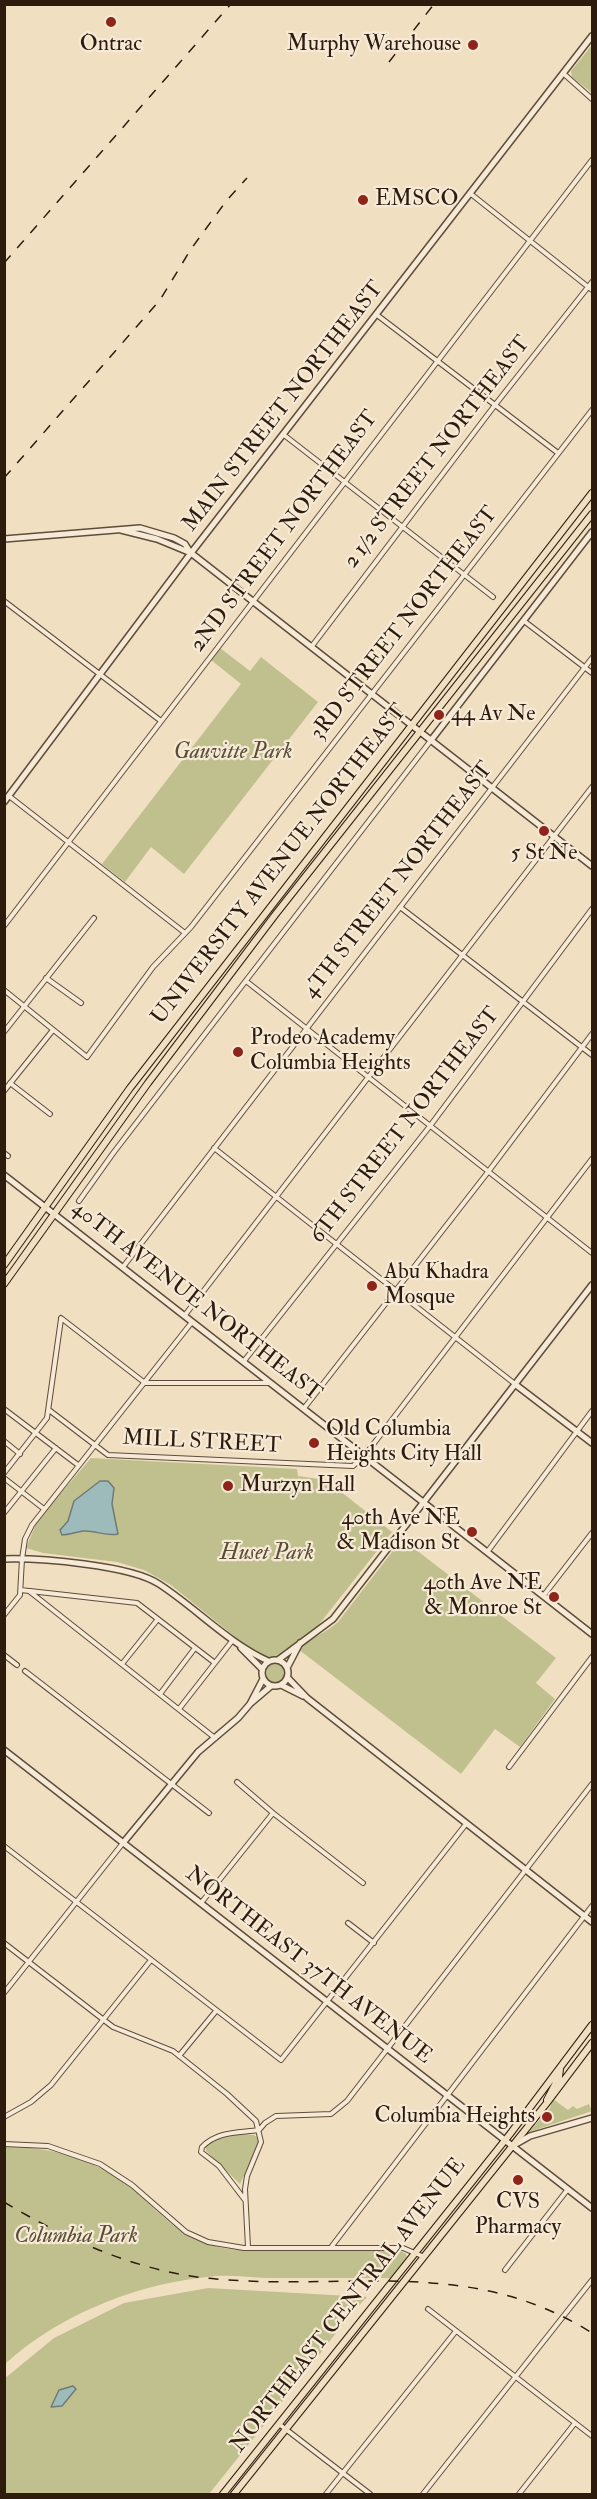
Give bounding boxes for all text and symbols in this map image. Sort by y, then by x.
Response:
marker: Ontrac [104,15,118,29]
place label: Ontrac [80,32,142,58]
place label: Murphy Warehouse [287,32,461,58]
marker: Murphy Warehouse [466,38,480,52]
place label: EMSCO [375,187,458,213]
marker: EMSCO [356,193,370,207]
street label: MAIN STREET NORTHEAST [178,277,390,537]
street label: 2 1/2 STREET NORTHEAST [339,332,537,574]
street label: 2ND STREET NORTHEAST [186,406,384,658]
street label: 3RD STREET NORTHEAST [306,502,504,746]
street label: UNIVERSITY AVENUE NORTHEAST [147,700,413,1030]
place label: 44 Av Ne [451,702,535,728]
marker: 44 Av Ne [432,708,446,722]
park label: Gauvitte Park [174,740,292,766]
street label: 4TH STREET NORTHEAST [298,757,500,1005]
marker: 5 St Ne [537,824,551,838]
place label: 5 St Ne [511,841,577,867]
street label: 6TH STREET NORTHEAST [306,1003,506,1249]
place label: Prodeo Academy Columbia Heights [250,1026,410,1078]
marker: Prodeo Academy Columbia Heights [231,1045,245,1059]
street label: 40TH AVENUE NORTHEAST [66,1196,326,1408]
place label: Abu Khadra Mosque [384,1260,489,1312]
marker: Abu Khadra Mosque [365,1279,379,1293]
place label: Old Columbia Heights City Hall [326,1417,482,1468]
street label: MILL STREET [122,1426,282,1460]
marker: Old Columbia Heights City Hall [307,1436,321,1450]
place label: Murzyn Hall [240,1473,355,1499]
marker: Murzyn Hall [221,1479,235,1493]
place label: 40th Ave NE & Madison St [337,1506,460,1558]
marker: 40th Ave NE & Madison St [465,1525,479,1539]
park label: Huset Park [220,1541,314,1567]
place label: 40th Ave NE & Monroe St [423,1571,542,1622]
marker: 40th Ave NE & Monroe St [547,1590,561,1604]
street label: NORTHEAST 37TH AVENUE [180,1862,436,2070]
place label: Columbia Heights [375,2104,535,2130]
marker: Columbia Heights [540,2110,554,2124]
street label: NORTHEAST CENTRAL AVENUE [226,2154,472,2458]
marker: CVS Pharmacy [511,2173,525,2187]
place label: CVS Pharmacy [475,2190,561,2242]
park label: Columbia Park [14,2224,138,2250]

